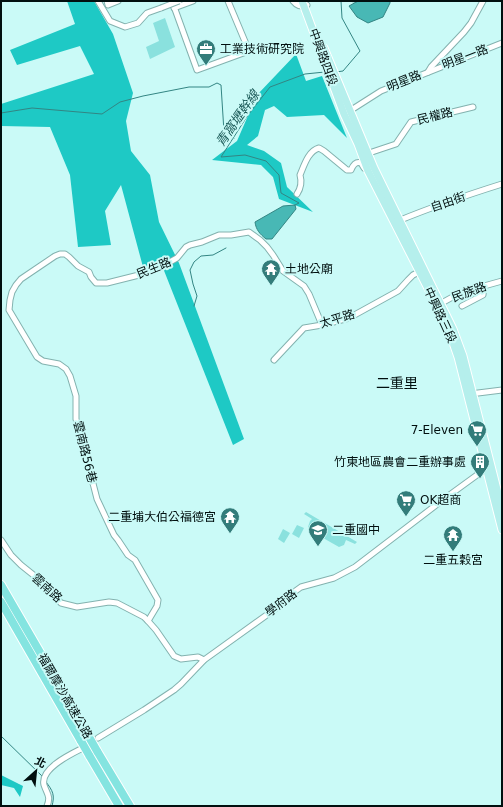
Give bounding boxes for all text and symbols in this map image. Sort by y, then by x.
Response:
street label: 中興路四段 [306,26,340,88]
office icon: 工業技術研究院 [195,38,217,66]
place label: 工業技術研究院 [220,42,304,56]
street label: 明星一路 [440,42,490,72]
street label: 明星路 [385,68,423,94]
water label: 青窩壢幹線 [213,86,263,149]
street label: 民權路 [416,105,454,127]
street label: 自由街 [429,190,467,214]
street label: 民生路 [135,255,173,281]
temple icon: 土地公廟 [260,258,282,286]
place label: 土地公廟 [285,262,333,276]
street label: 民族路 [450,279,488,305]
street label: 中興路三段 [421,285,459,345]
street label: 太平路 [318,307,356,331]
district label: 二重里 [376,375,418,391]
supermarket icon: 7-Eleven [466,419,488,447]
street label: 雲南路56巷 [71,420,99,484]
place label: 7-Eleven [411,423,463,437]
building icon: 竹東地區農會二重辦事處 [469,451,491,479]
place label: 竹東地區農會二重辦事處 [334,455,466,469]
supermarket icon: OK超商 [395,489,417,517]
place label: OK超商 [420,493,461,507]
temple icon: 二重埔大伯公福德宮 [219,506,241,534]
place label: 二重埔大伯公福德宮 [108,510,216,524]
school or university icon: 二重國中 [307,519,329,547]
place label: 二重國中 [332,523,380,537]
temple icon: 二重五穀宮 [442,524,464,552]
place label: 二重五穀宮 [423,553,483,567]
street label: 雲南路 [29,571,65,605]
street label: 學府路 [263,586,299,620]
street label: 福爾摩沙高速公路 [35,651,95,741]
north arrow [16,751,56,791]
text: 北 [32,754,48,771]

